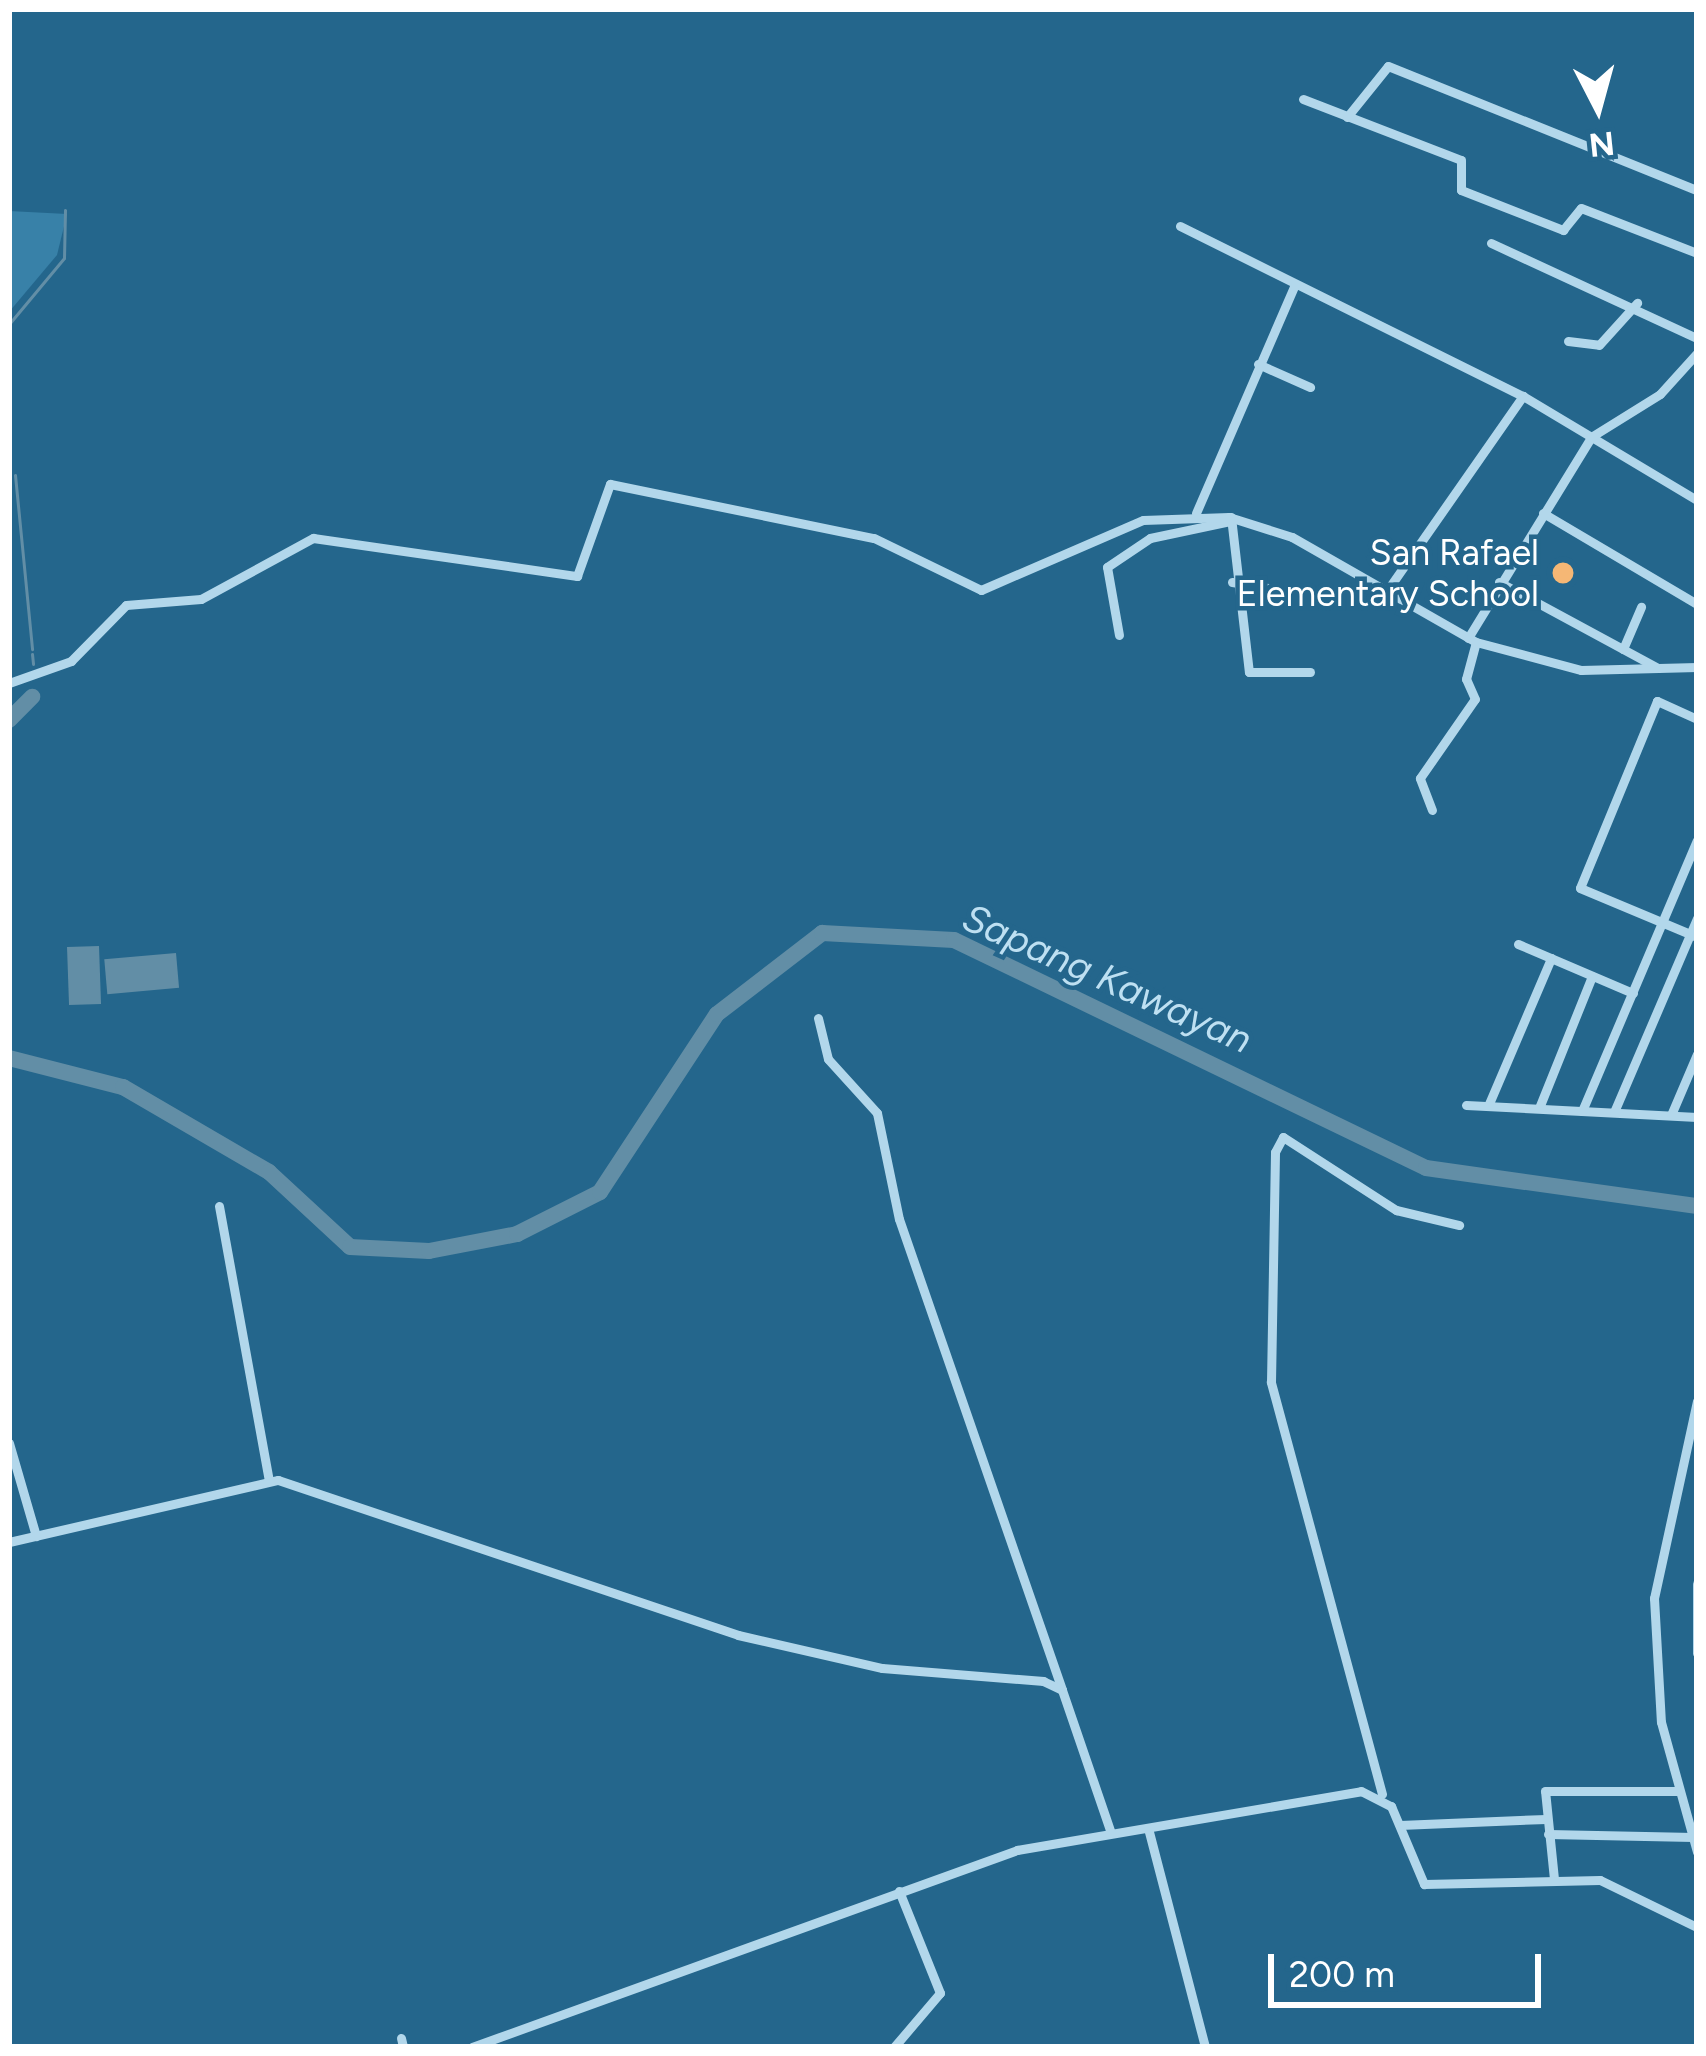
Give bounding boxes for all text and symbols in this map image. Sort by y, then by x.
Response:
north arrow [1538,48,1658,168]
text: N [1587,124,1617,165]
place label: San Rafael Elementary School [1237,530,1539,615]
marker: San Rafael Elementary School [1550,560,1576,586]
water label: Sapang Kawayan [955,894,1259,1064]
scale bar [1274,1930,1547,2004]
text: 200 m [1289,1953,1395,1996]

